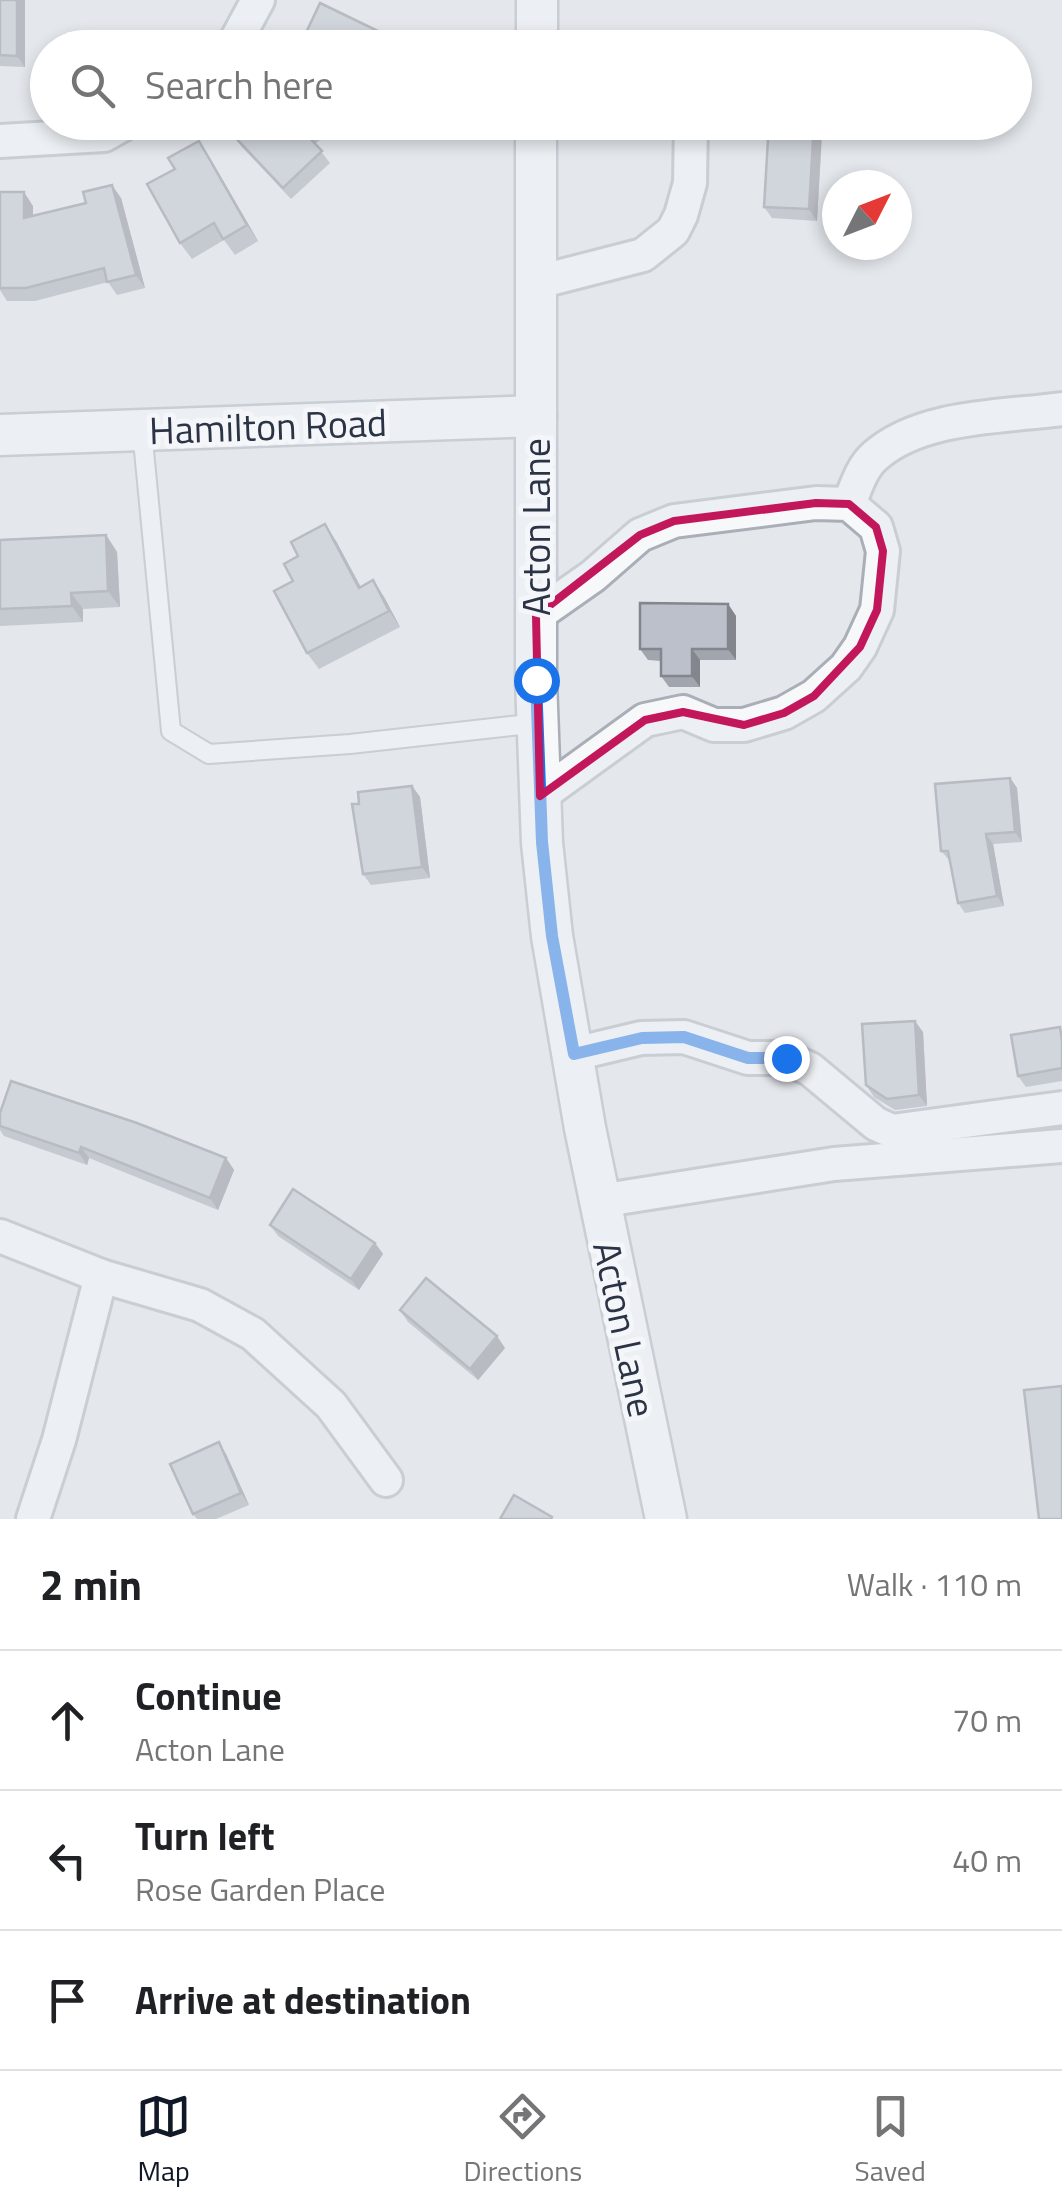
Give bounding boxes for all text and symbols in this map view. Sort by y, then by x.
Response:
search box [30,30,1032,140]
text: Search here [145,56,333,114]
icon: search [65,58,120,113]
north arrow [822,170,912,260]
street label: Hamilton Road [148,393,388,459]
street label: Acton Lane [507,438,565,616]
route start [514,658,560,704]
route end [764,1036,810,1082]
street label: Acton Lane [578,1236,672,1422]
text: 2 min [40,1552,142,1616]
text: Walk · 110 m [847,1560,1022,1608]
text: Continue [135,1667,282,1725]
icon: ahead [40,1693,95,1748]
text: 70 m [952,1696,1022,1744]
text: Acton Lane [135,1725,285,1773]
text: Turn left [135,1807,275,1865]
icon: left [40,1833,95,1888]
text: 40 m [952,1836,1022,1884]
text: Rose Garden Place [135,1865,385,1913]
text: Arrive at destination [135,1971,471,2029]
icon: arrive [40,1973,95,2028]
tab: Map [136,2089,191,2192]
tab: Directions [463,2089,582,2192]
tab: Saved [855,2089,926,2192]

